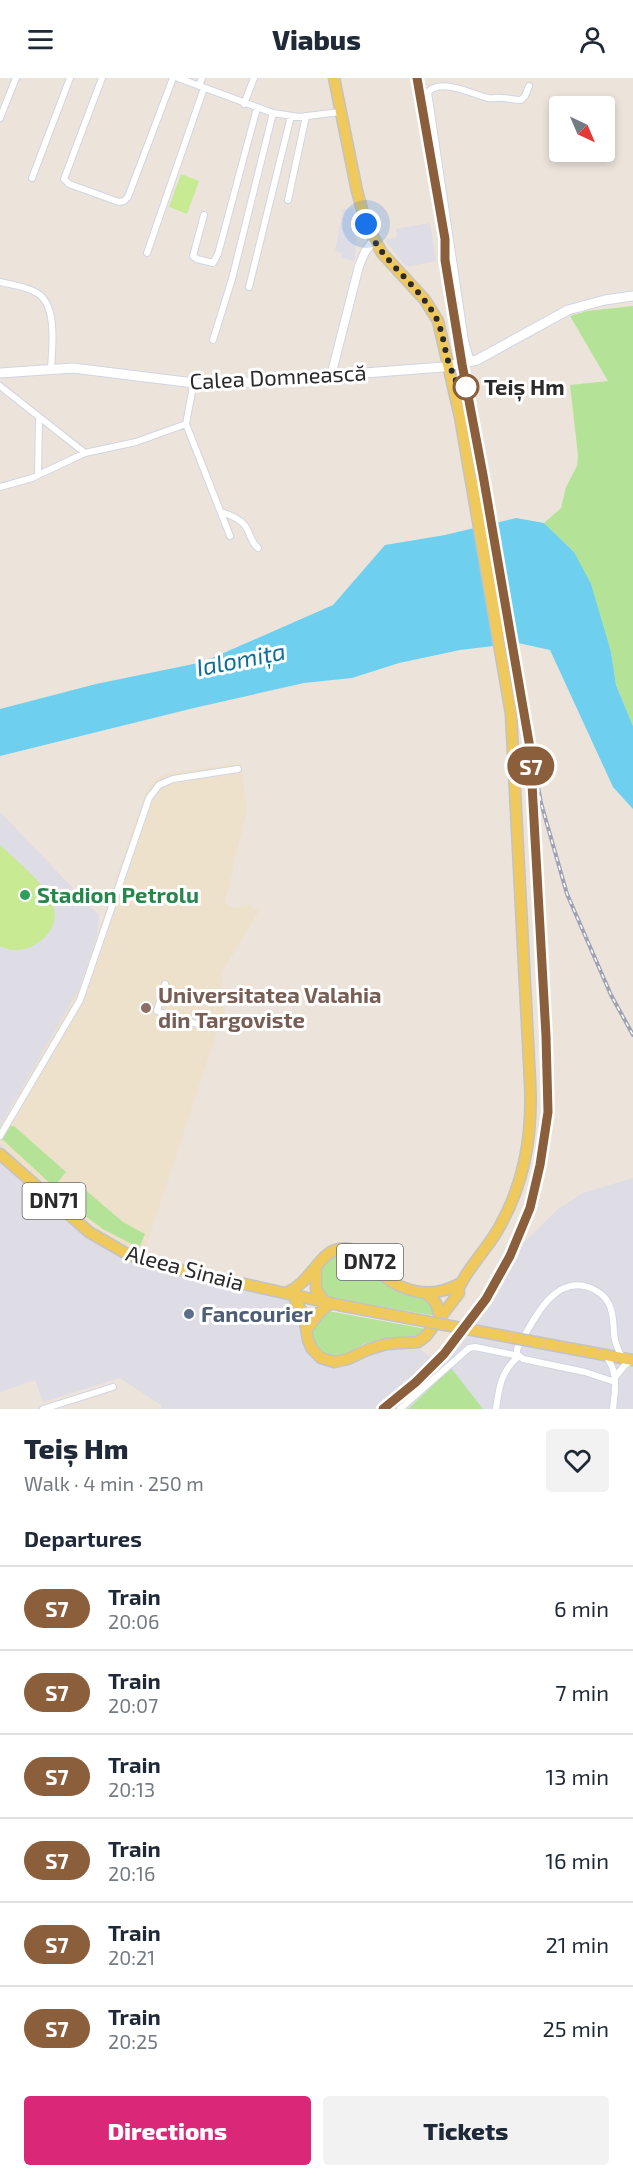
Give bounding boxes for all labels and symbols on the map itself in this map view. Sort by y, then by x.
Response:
north arrow [549,96,615,162]
your location [351,209,381,239]
street label: Calea Domnească [189,358,367,394]
place label: Teiș Hm [484,373,565,402]
marker: Teiș Hm [453,374,479,400]
water label: Ialomița [194,636,288,683]
line badge: S7 [504,746,558,786]
place label: Stadion Petrolu [37,881,199,907]
marker: Stadion Petrolu [18,888,32,902]
place label: Universitatea Valahia din Targoviste [158,981,382,1032]
marker: Universitatea Valahia din Targoviste [139,1001,153,1015]
road number: DN71 [22,1183,86,1219]
street label: Aleea Sinaia [123,1239,247,1295]
road number: DN72 [337,1244,403,1280]
place label: Fancourier [201,1300,314,1326]
marker: Fancourier [182,1307,196,1321]

